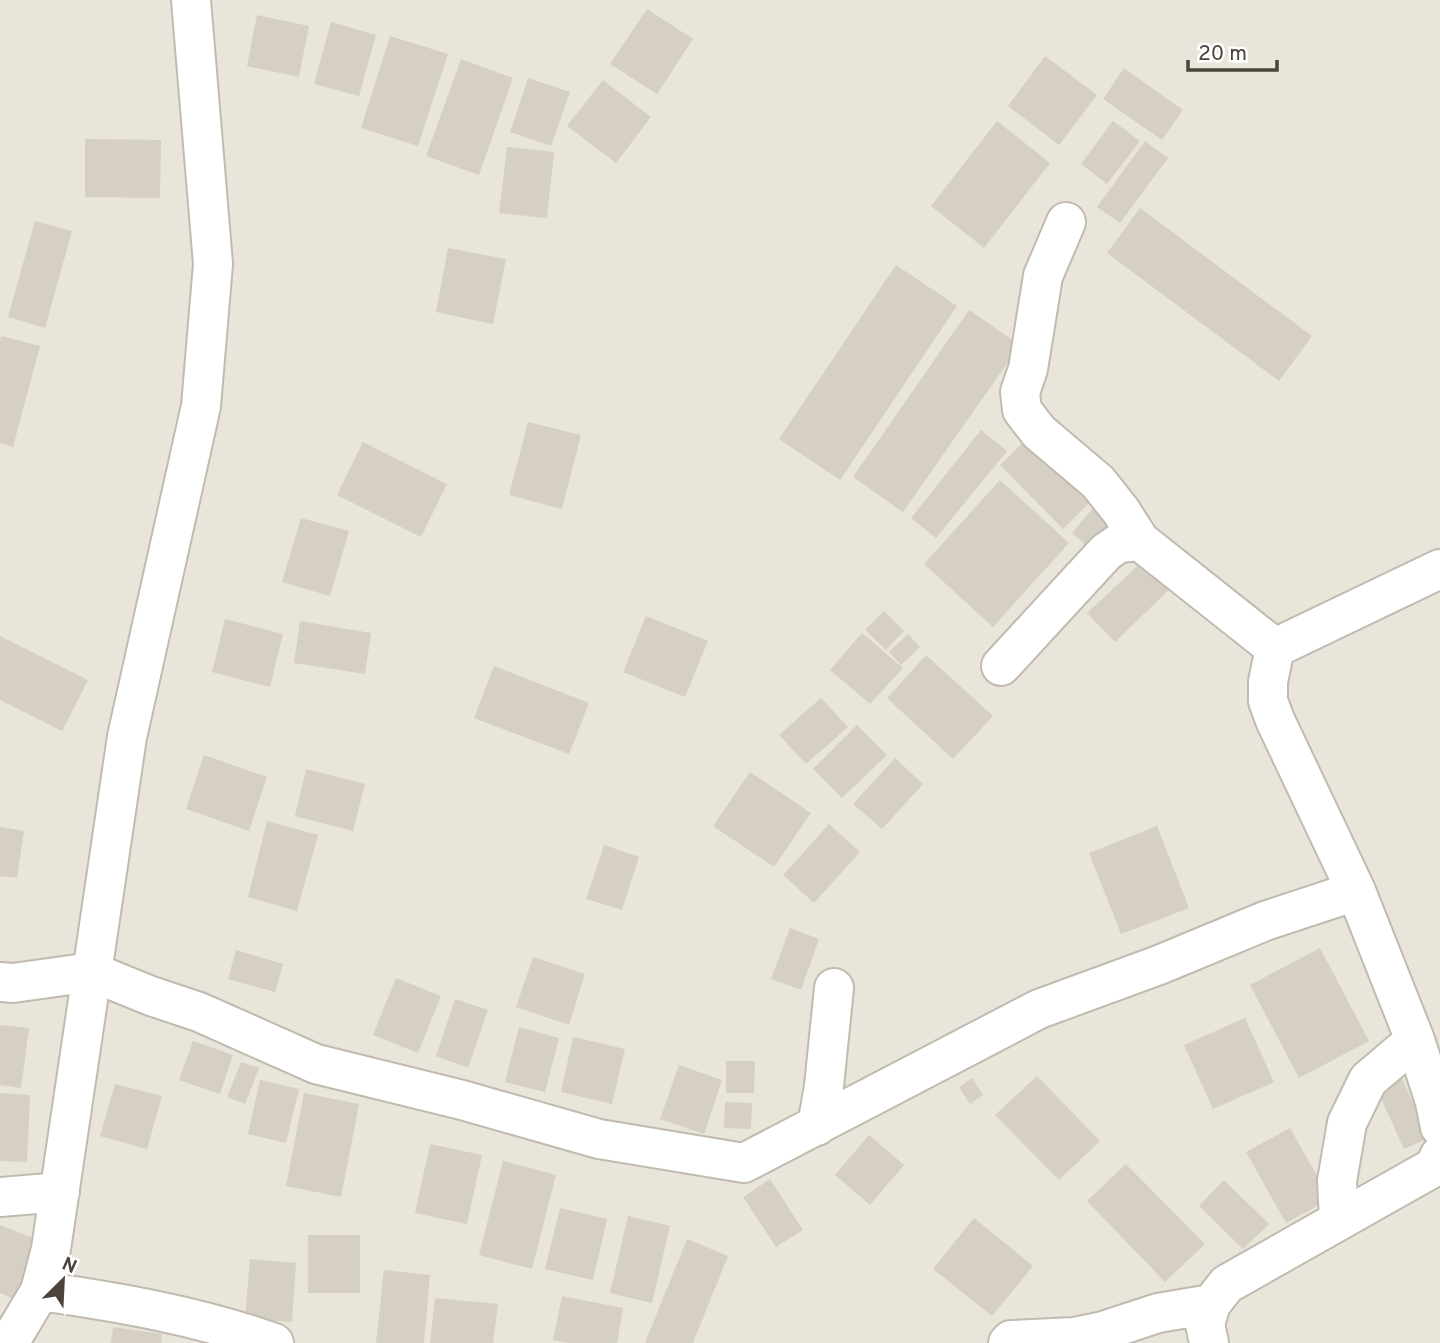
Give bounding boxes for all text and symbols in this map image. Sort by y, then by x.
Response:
scale bar [1188,28,1277,72]
text: 20 m [1198,41,1247,68]
north arrow [28,1245,98,1315]
text: N [58,1253,80,1280]

